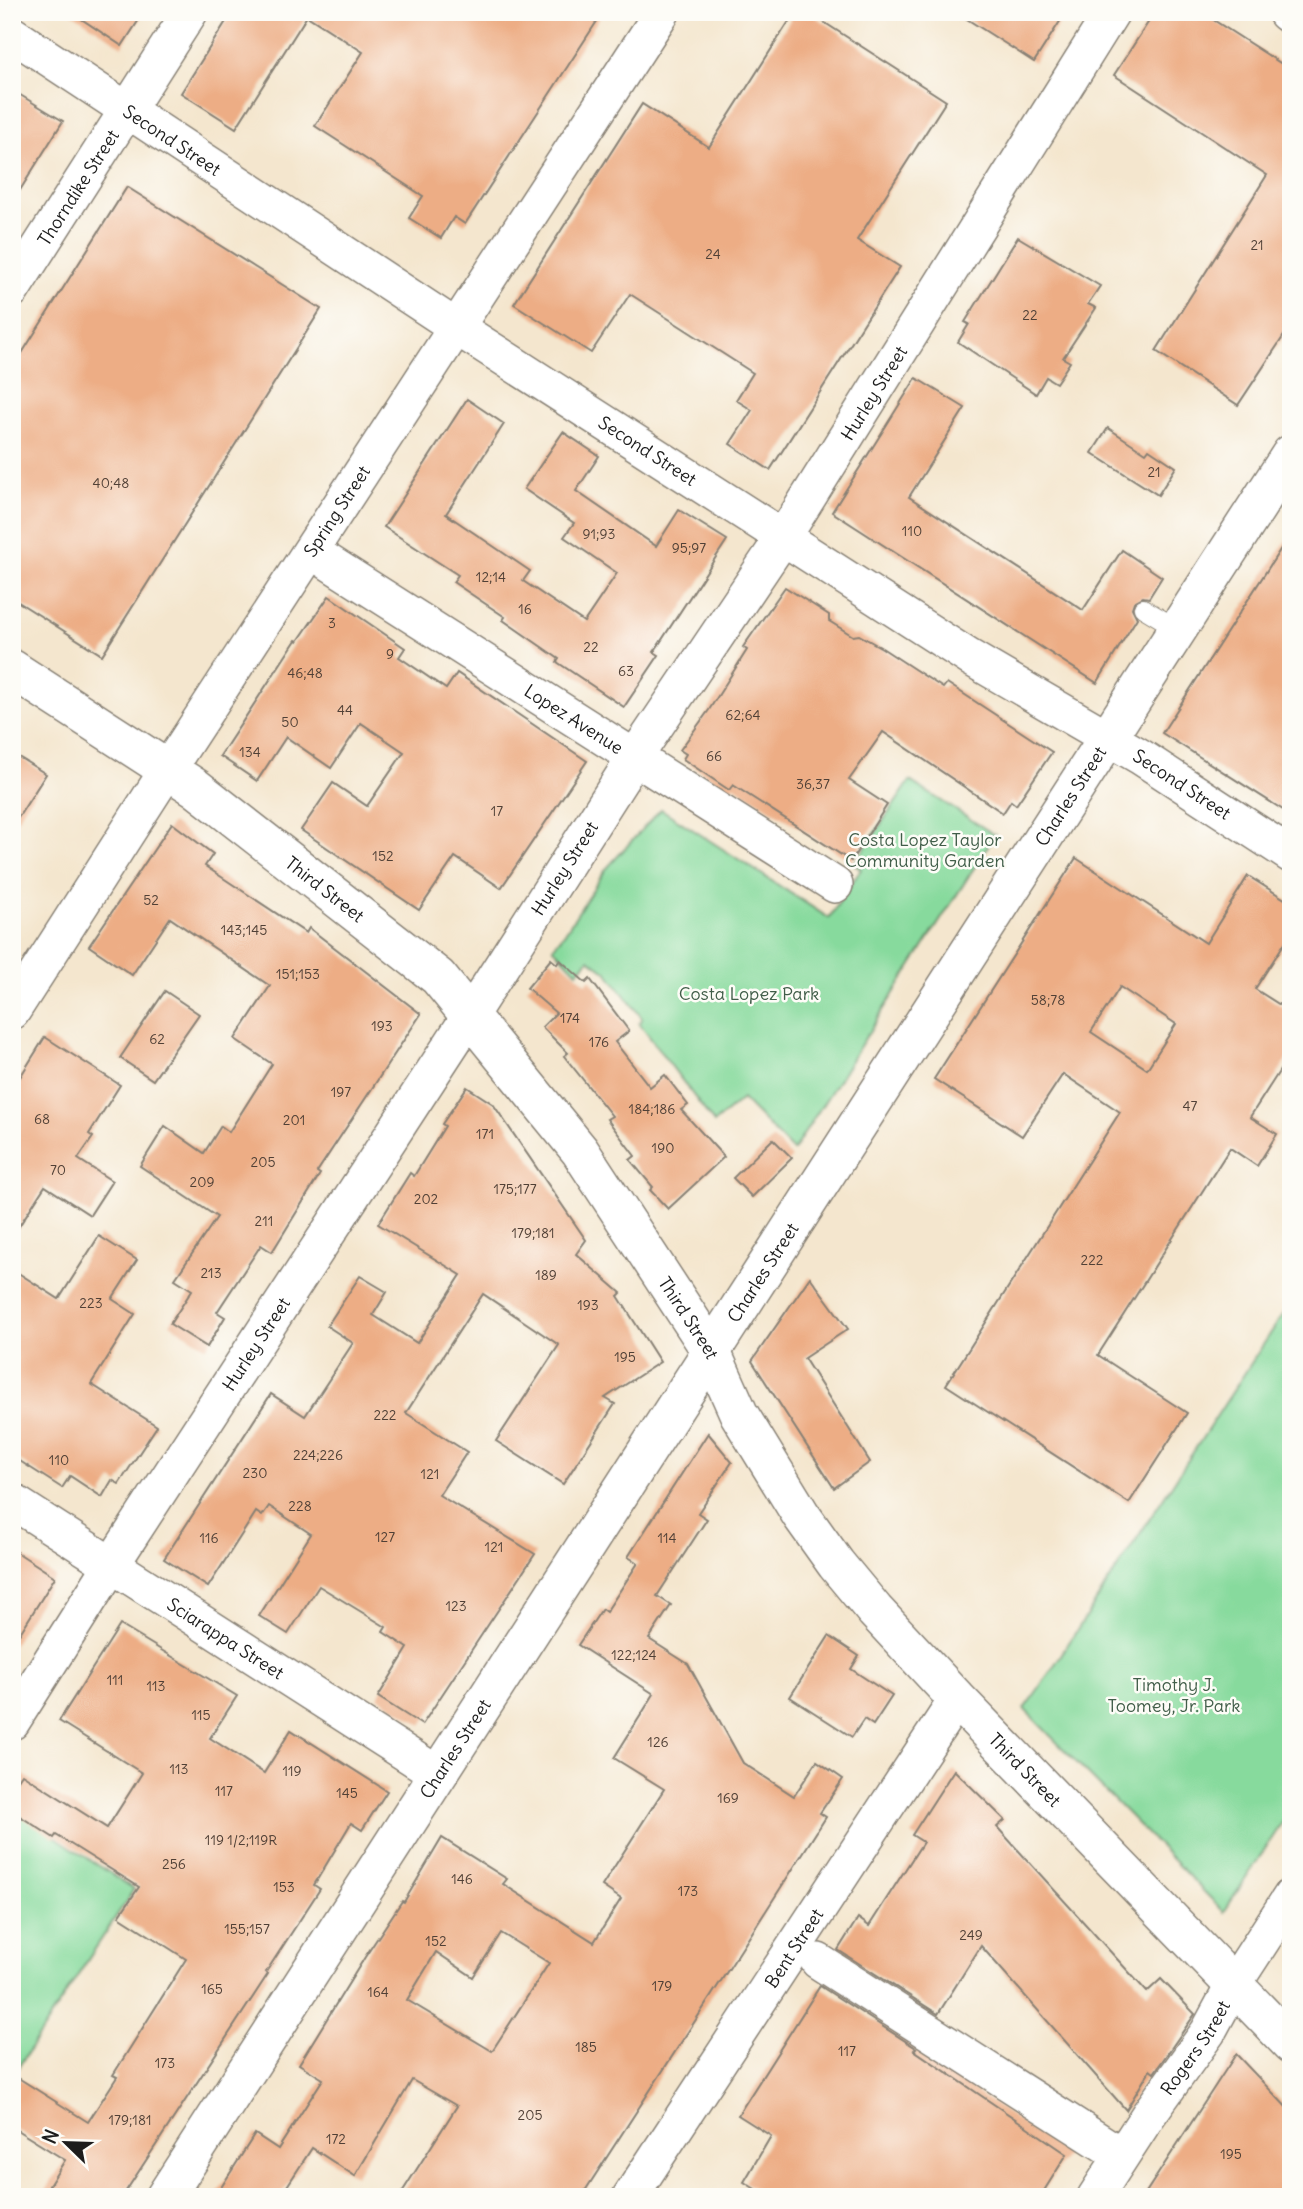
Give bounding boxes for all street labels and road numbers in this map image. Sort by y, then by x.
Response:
street label: Second Street [119,99,225,180]
street label: Thorndike Street [32,125,123,250]
street label: Hurley Street [835,341,912,444]
street label: Second Street [594,410,701,490]
street label: Spring Street [298,461,375,561]
street label: Lopez Avenue [520,679,628,759]
street label: Charles Street [1029,742,1111,850]
street label: Second Street [1129,744,1235,824]
street label: Hurley Street [526,817,603,919]
street label: Third Street [281,851,369,927]
street label: Charles Street [722,1218,803,1326]
street label: Third Street [654,1272,724,1362]
street label: Hurley Street [217,1293,295,1395]
street label: Sciarappa Street [163,1592,289,1684]
street label: Charles Street [414,1694,495,1803]
street label: Third Street [984,1728,1066,1811]
street label: Bent Street [759,1904,828,1992]
street label: Rogers Street [1155,1996,1235,2099]

